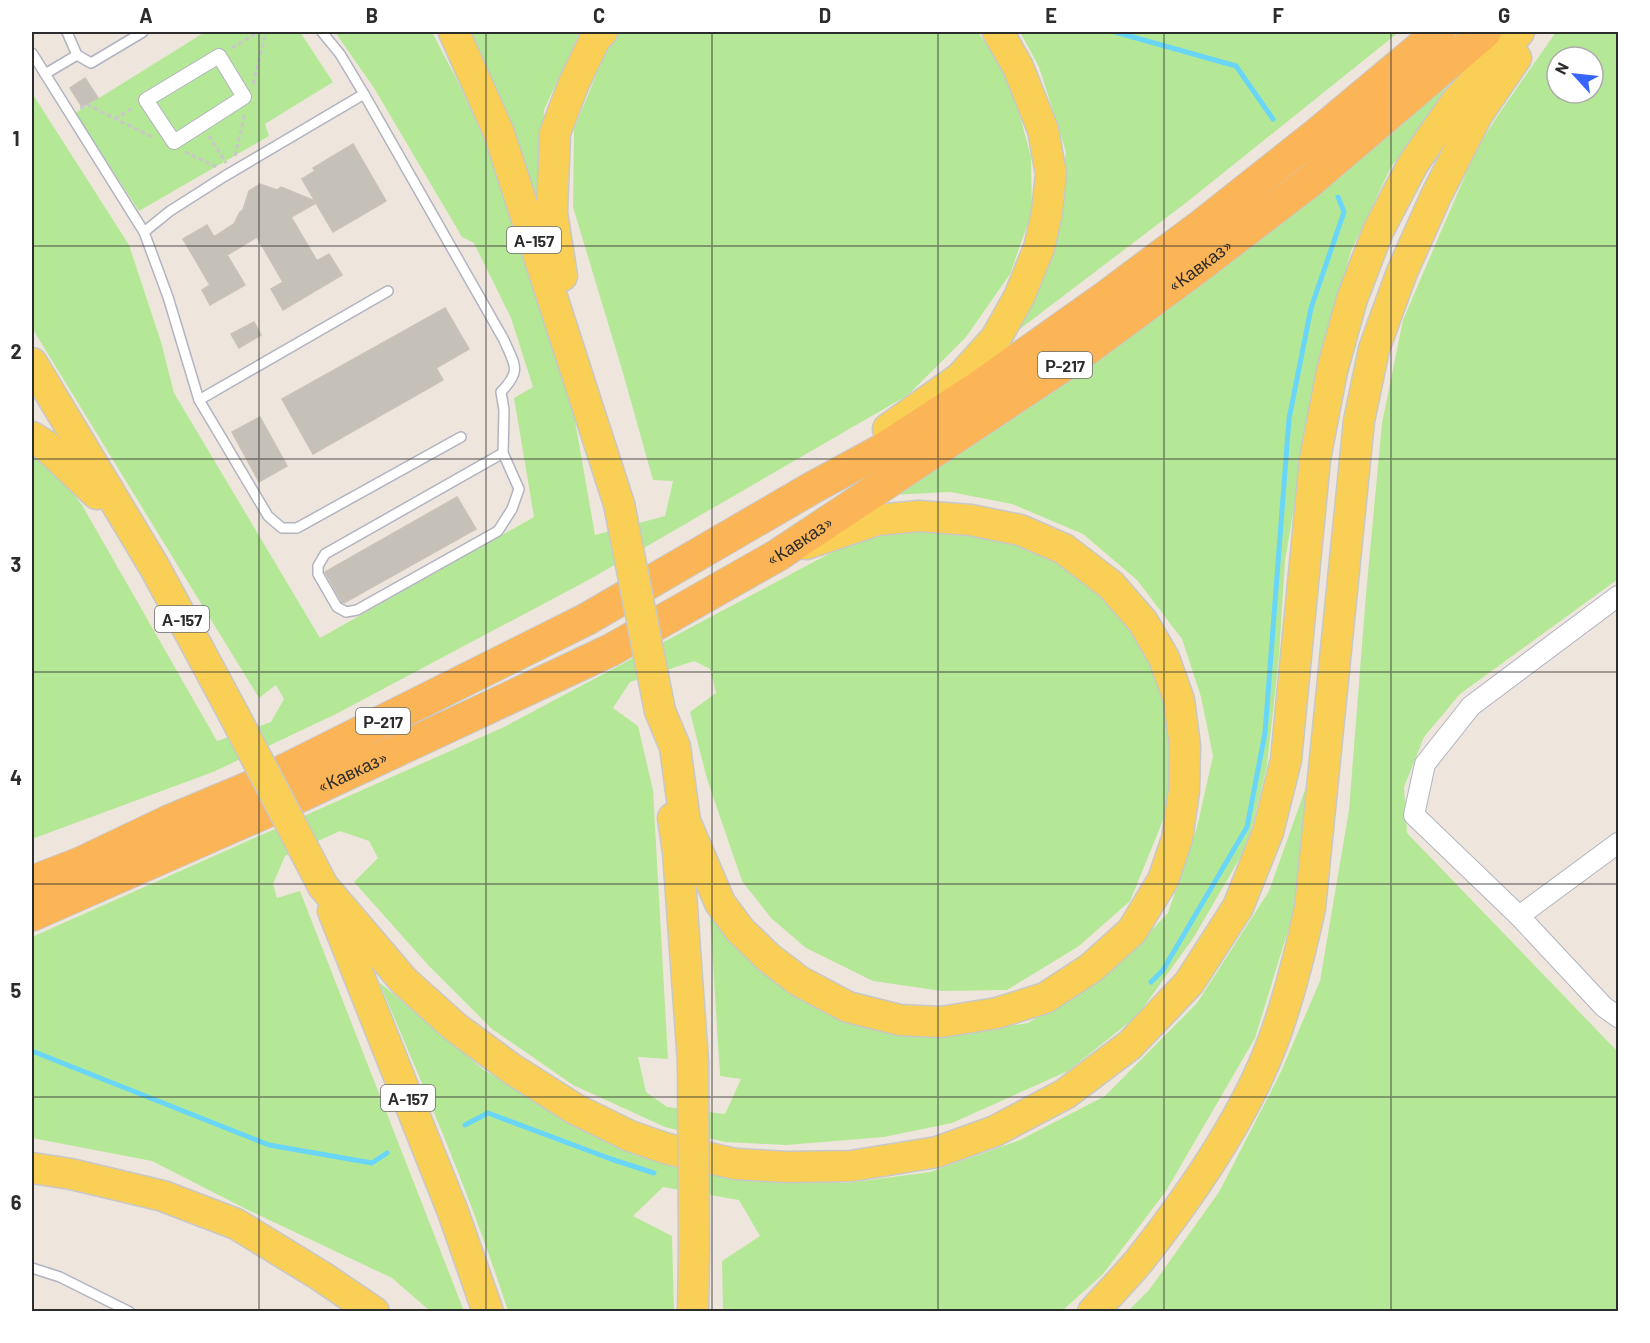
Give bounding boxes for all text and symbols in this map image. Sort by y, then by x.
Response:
text: A [139,3,153,27]
text: B [366,3,378,27]
text: C [593,3,605,27]
text: D [819,3,831,27]
text: E [1045,3,1057,27]
text: F [1272,3,1284,27]
text: G [1498,3,1510,27]
north arrow [1545,45,1605,105]
text: N [1550,59,1572,77]
text: 1 [12,126,20,150]
road number: А-157 [507,227,561,253]
street label: «Кавказ» [1163,234,1237,297]
text: 2 [10,339,22,363]
road number: Р-217 [1038,352,1092,378]
street label: «Кавказ» [762,510,837,570]
text: 3 [11,552,21,576]
road number: А-157 [155,606,209,632]
road number: Р-217 [356,708,410,734]
street label: «Кавказ» [313,745,391,798]
text: 4 [10,765,22,789]
text: 5 [11,978,22,1002]
road number: А-157 [381,1085,435,1111]
text: 6 [11,1190,22,1214]

